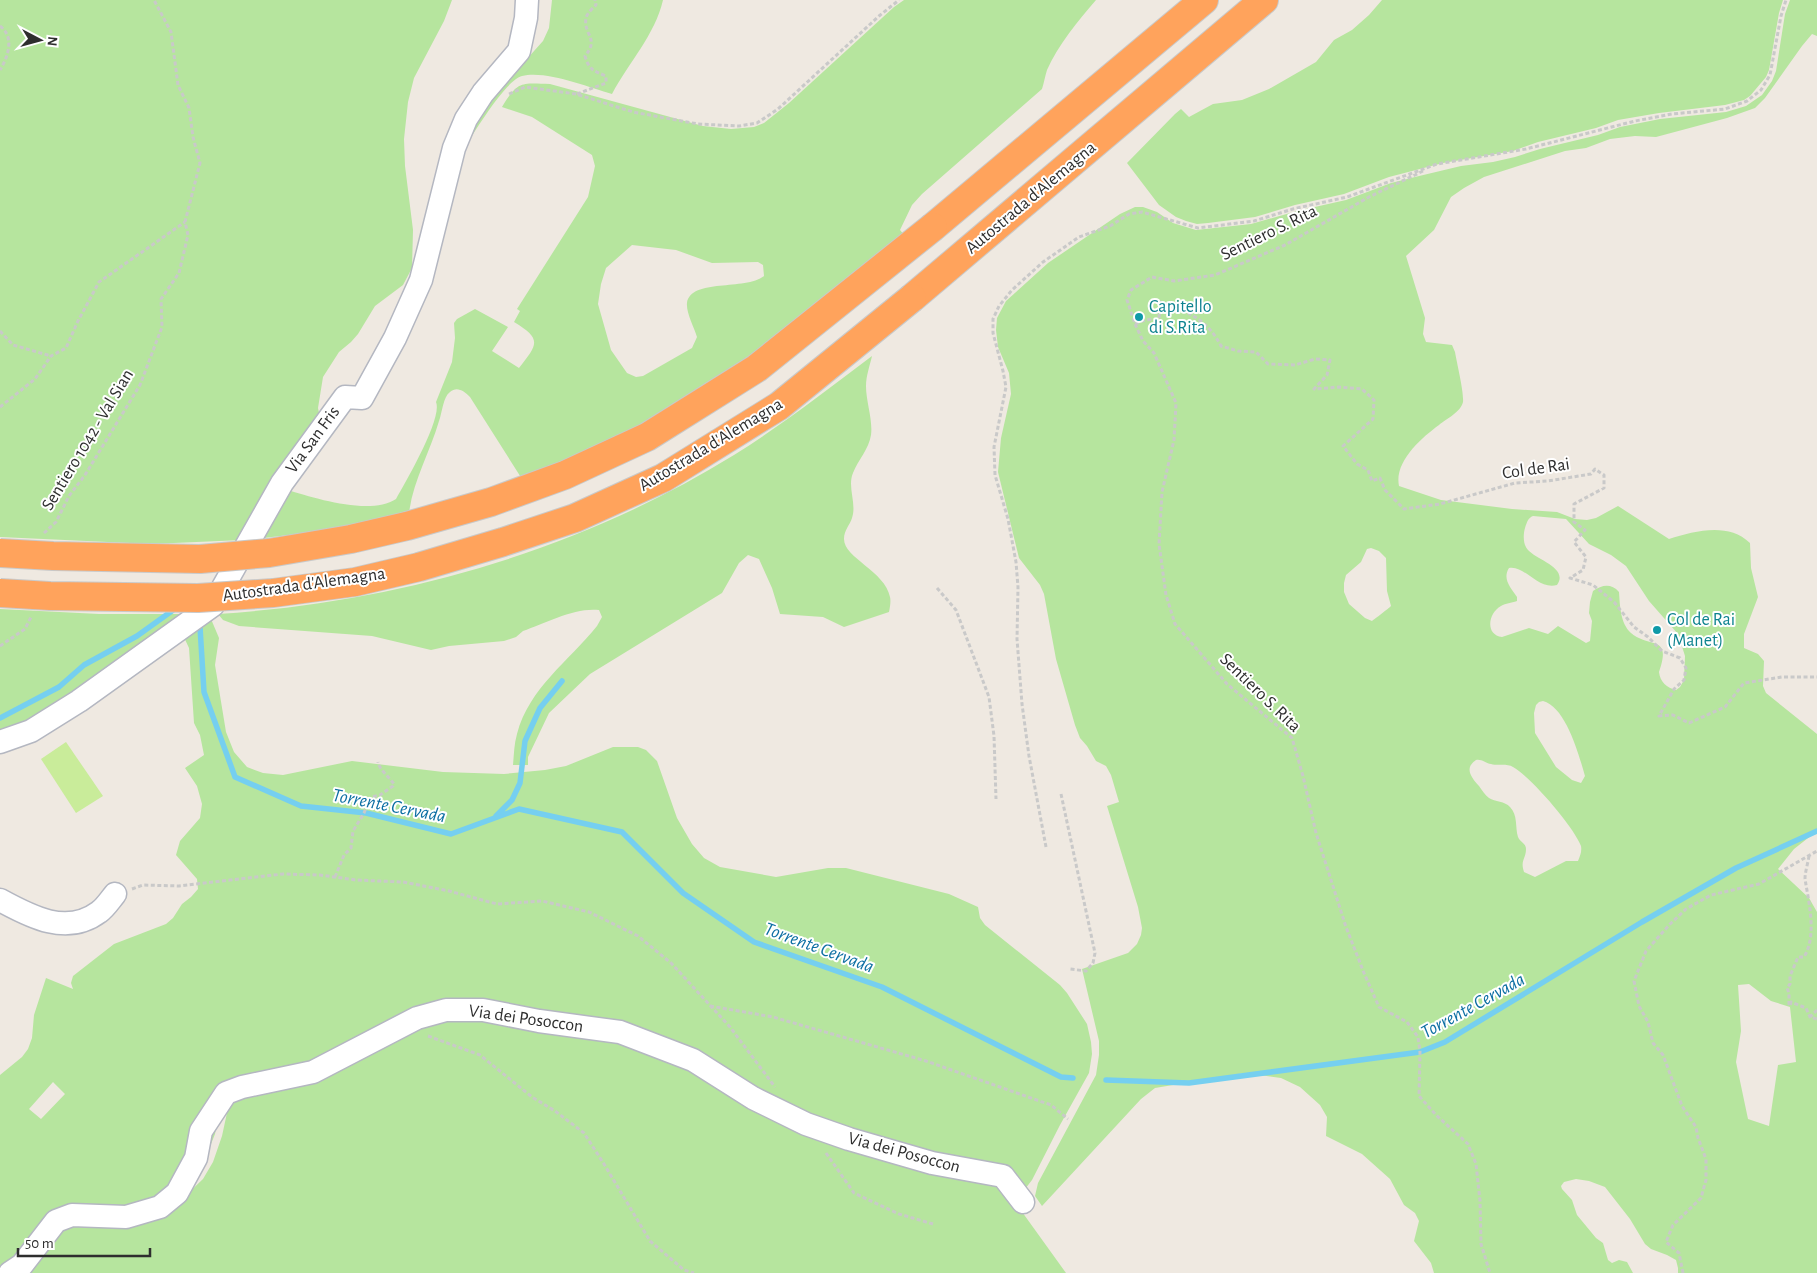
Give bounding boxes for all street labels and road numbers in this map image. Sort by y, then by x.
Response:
street label: Autostrada d'Alemagna [962,138,1100,258]
street label: Sentiero S. Rita [1218,202,1320,264]
street label: Sentiero 1042 - Val Sian [39,366,137,514]
street label: Autostrada d'Alemagna [636,395,786,495]
street label: Via San Fris [283,403,343,477]
street label: Col de Rai [1501,455,1571,483]
street label: Autostrada d'Alemagna [222,565,386,605]
street label: Sentiero S. Rita [1216,650,1304,736]
street label: Via dei Posoccon [468,1002,584,1036]
street label: Via dei Posoccon [846,1129,962,1177]

